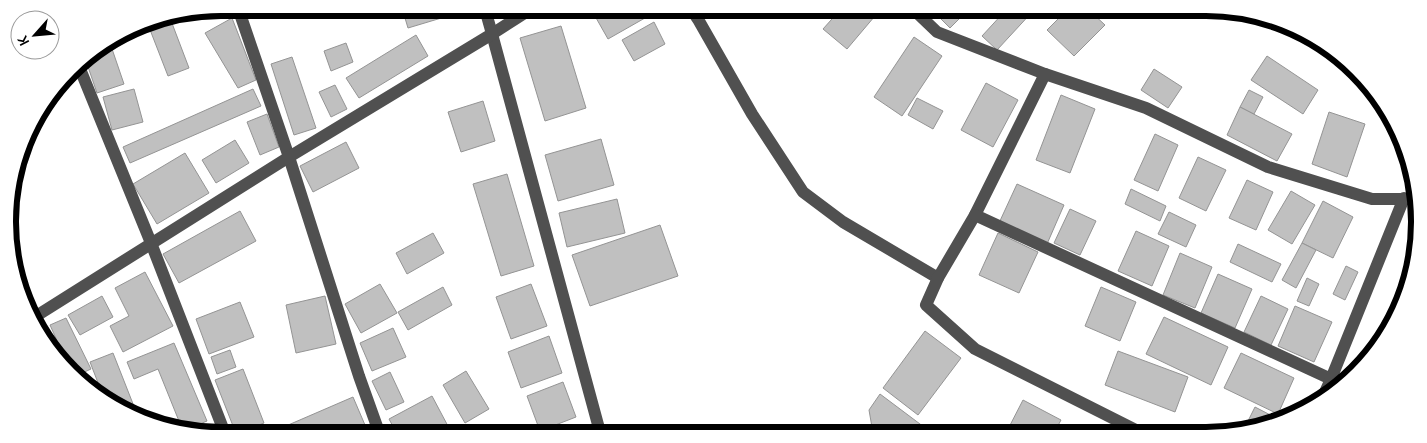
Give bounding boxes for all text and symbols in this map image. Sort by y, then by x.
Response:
north arrow [10,10,60,60]
text: K [13,33,33,49]

